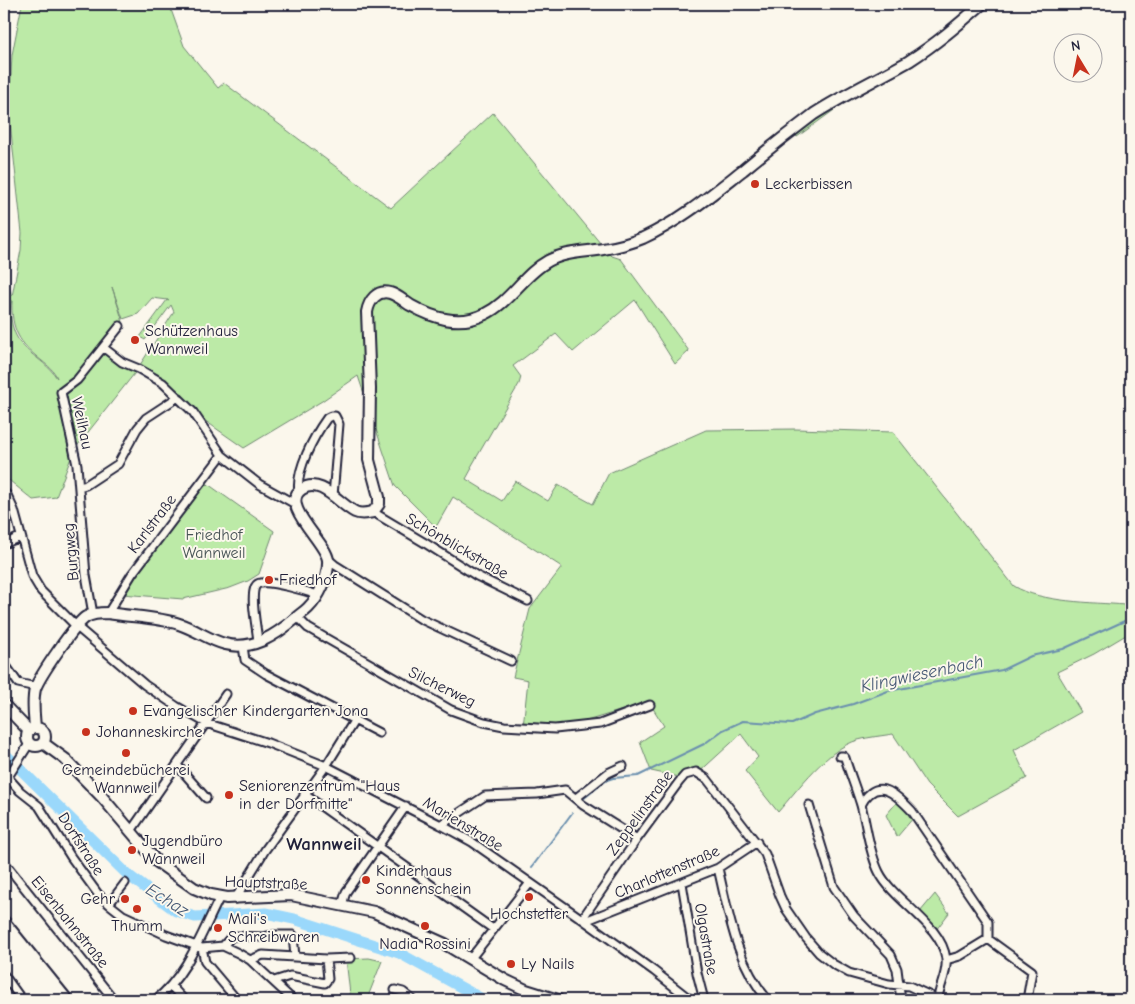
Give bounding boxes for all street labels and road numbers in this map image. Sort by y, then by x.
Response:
street label: Weilhau [68,395,96,451]
street label: Karlstraße [124,491,180,557]
street label: Schönblickstraße [402,509,512,583]
street label: Burgweg [59,522,83,582]
street label: Silcherweg [406,663,478,711]
street label: Zeppelinstraße [603,767,677,859]
street label: Marienstraße [420,793,506,855]
street label: Dorfstraße [54,809,108,879]
street label: Charlottenstraße [612,842,722,902]
street label: Eisenbahnstraße [27,872,113,972]
street label: Hauptstraße [224,873,308,893]
street label: Olgastraße [691,902,721,976]

